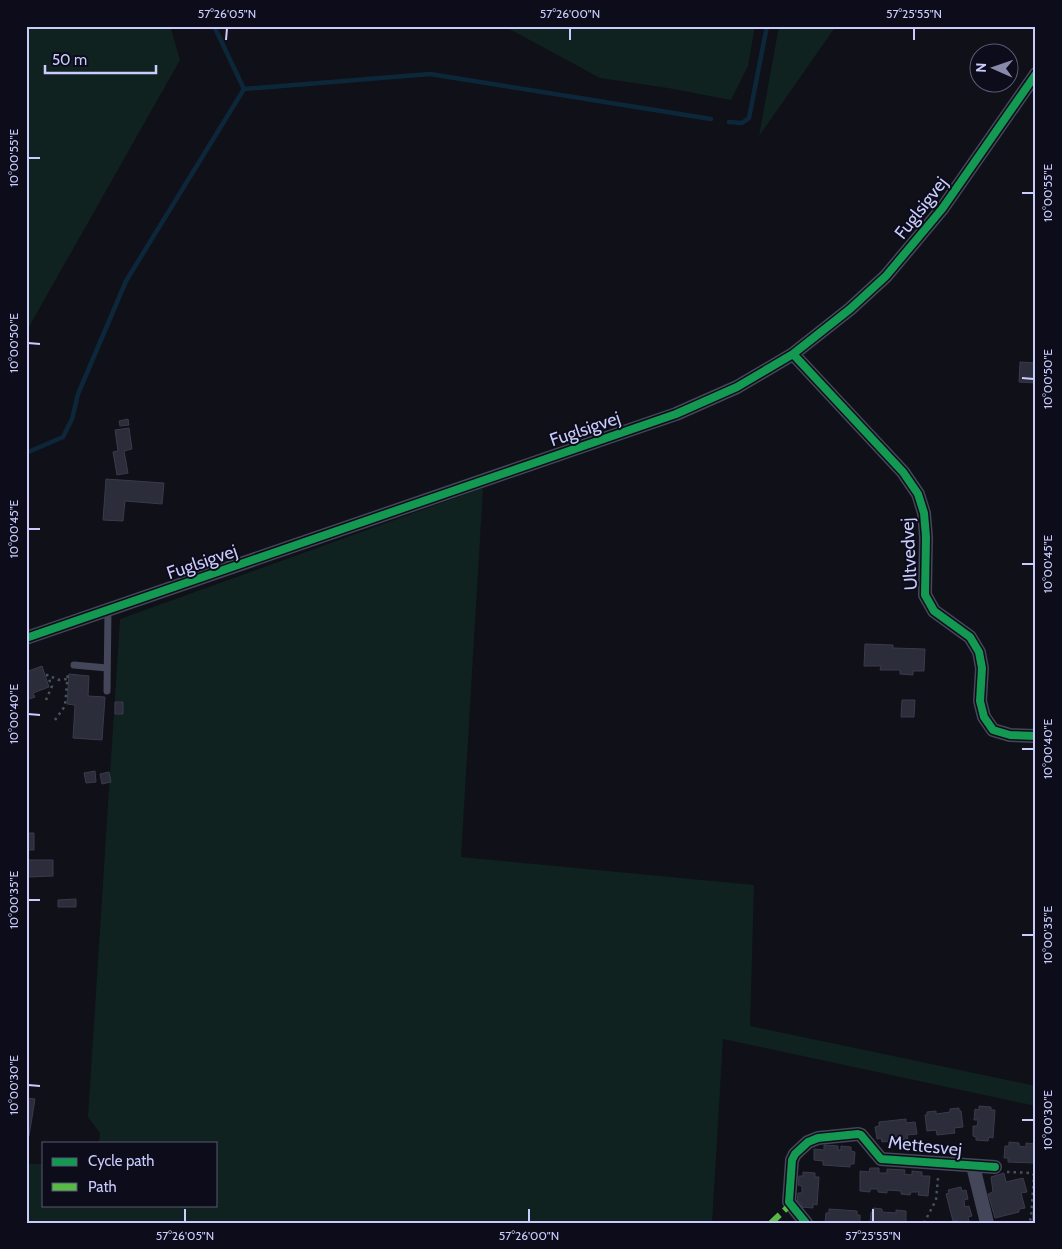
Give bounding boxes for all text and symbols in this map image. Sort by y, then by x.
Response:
text: 57°26'05"N [198,6,256,21]
text: 57°26'00"N [540,6,600,21]
text: 57°25'55"N [886,6,942,21]
scale bar [45,42,156,74]
north arrow [970,42,1020,92]
text: 50 m [52,51,87,69]
text: N [972,62,990,73]
text: 10°00'55"E [6,129,21,187]
text: 10°00'55"E [1040,164,1055,222]
street label: Fuglsigvej [890,172,952,244]
text: 10°00'50"E [6,313,21,373]
text: 10°00'50"E [1040,349,1055,409]
street label: Fuglsigvej [547,407,623,451]
text: 10°00'45"E [6,499,21,558]
street label: Ultvedvej [896,517,922,591]
text: 10°00'45"E [1040,534,1055,593]
street label: Fuglsigvej [164,540,240,584]
text: 10°00'40"E [6,684,21,744]
text: 10°00'40"E [1040,719,1055,779]
text: 10°00'35"E [6,871,21,929]
text: 10°00'35"E [1040,906,1055,964]
text: 10°00'30"E [6,1055,21,1115]
text: 10°00'30"E [1040,1090,1055,1150]
street label: Mettesvej [887,1131,963,1161]
legend [42,1142,218,1206]
text: Cycle path [88,1152,154,1170]
text: Path [88,1178,117,1196]
text: 57°26'05"N [156,1228,214,1243]
text: 57°26'00"N [499,1228,559,1243]
text: 57°25'55"N [845,1228,901,1243]

